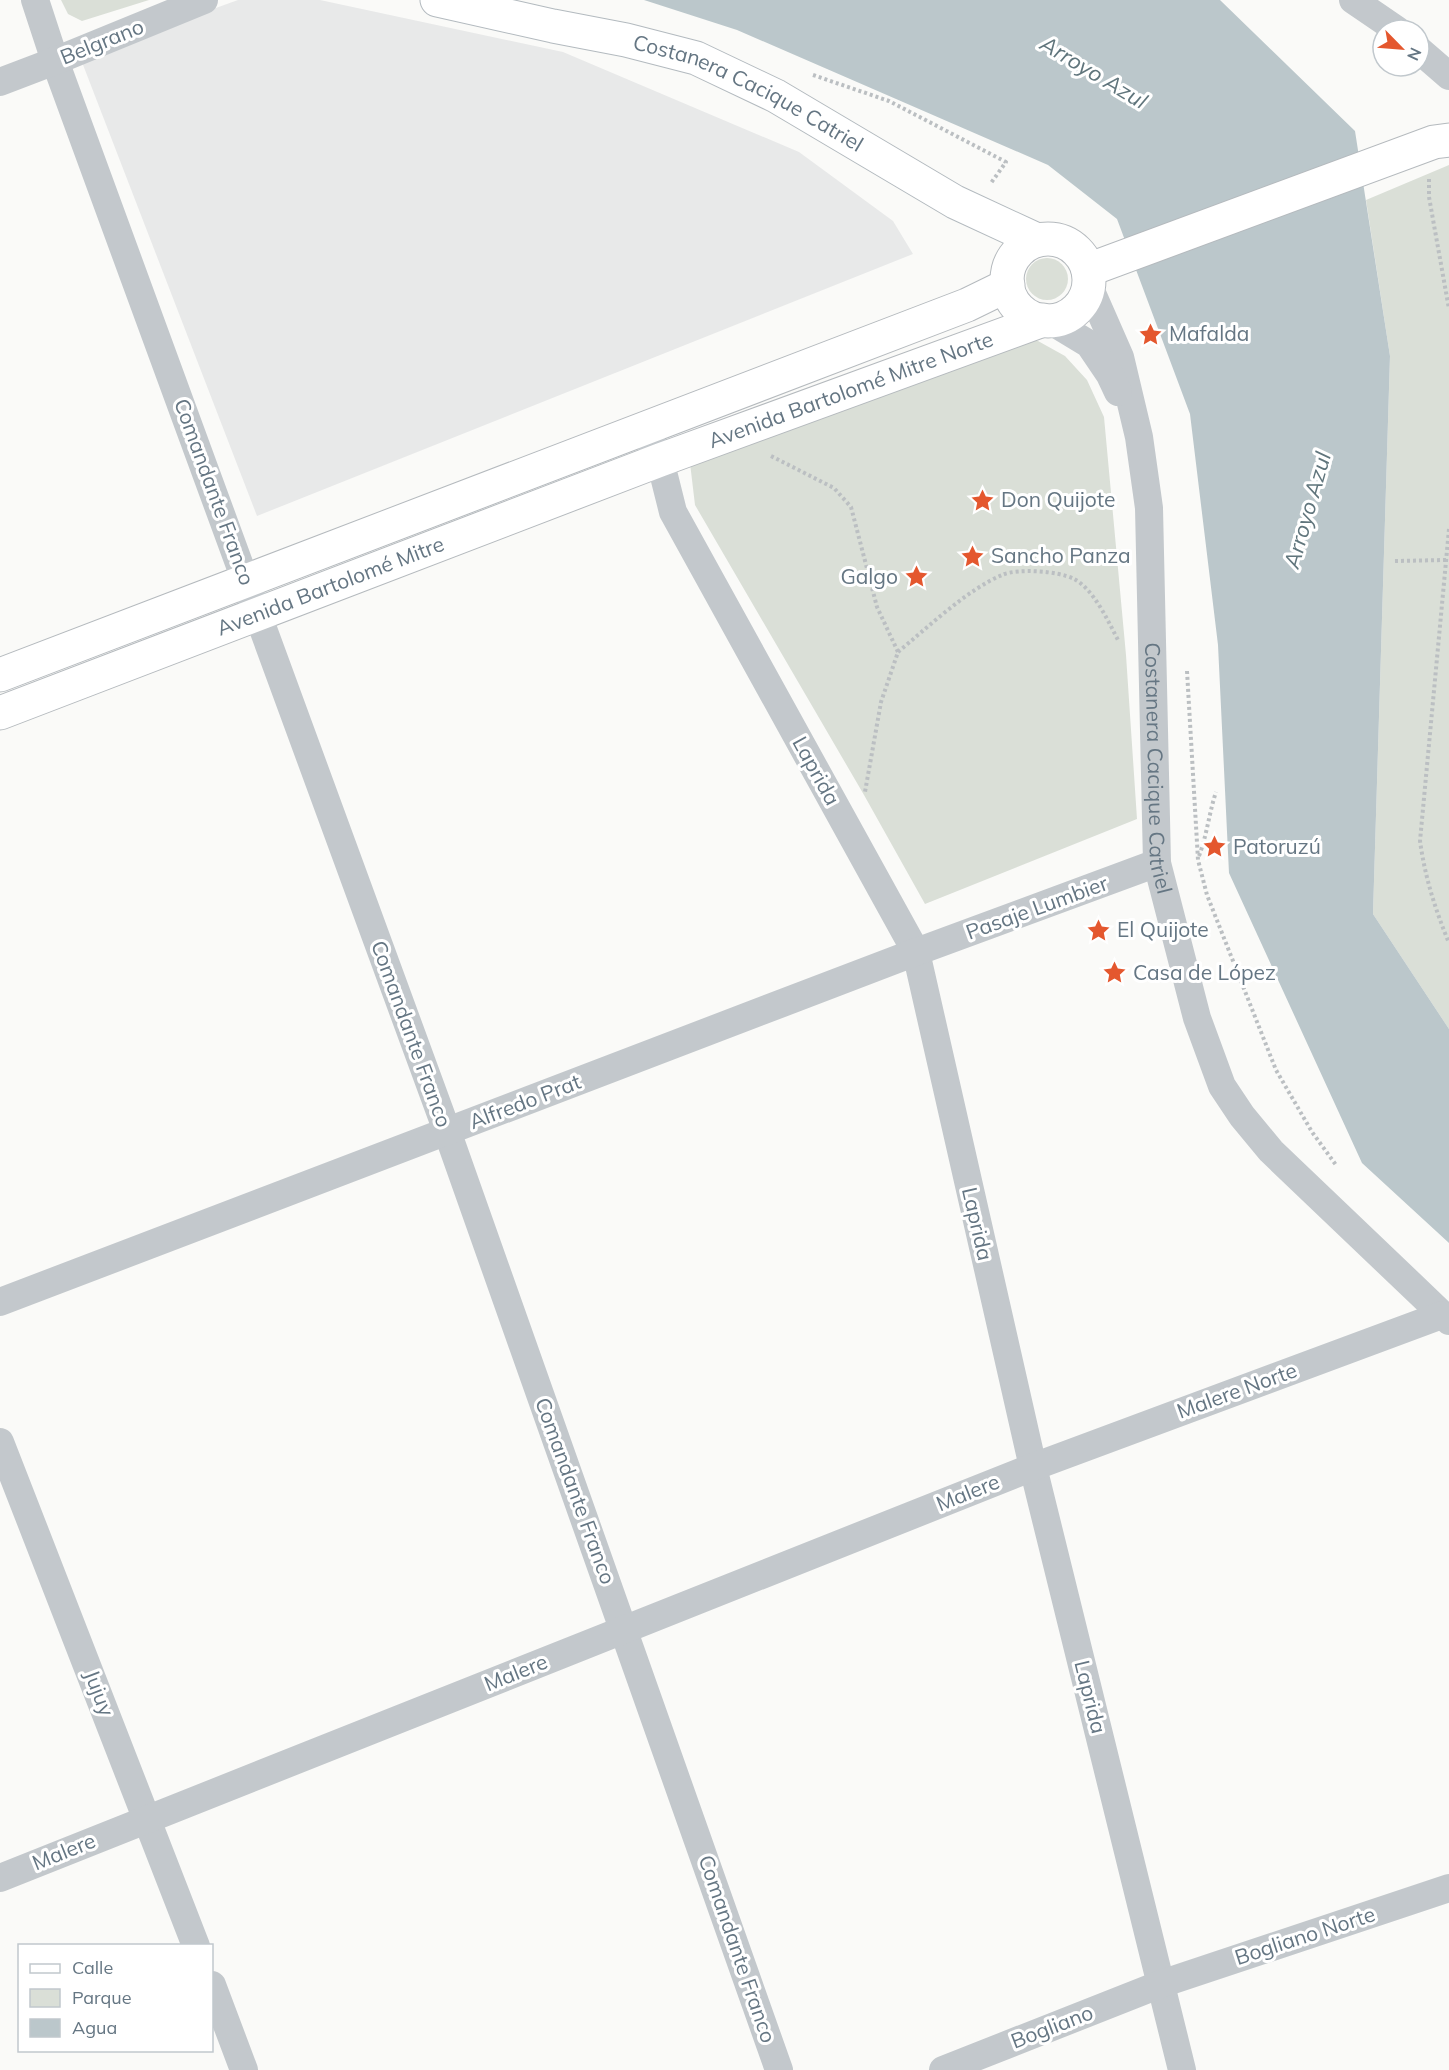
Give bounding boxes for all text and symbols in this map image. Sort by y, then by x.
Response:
street label: Belgrano [56,13,147,70]
north arrow [1371,18,1431,78]
street label: Costanera Cacique Catriel [631,28,868,157]
water label: Arroyo Azul [1035,29,1153,115]
text: N [1403,45,1426,64]
place label: Mafalda [1169,320,1249,346]
place icon: Mafalda [1138,321,1164,347]
street label: Avenida Bartolomé Mitre Norte [704,325,996,453]
street label: Comandante Franco [169,395,261,589]
water label: Arroyo Azul [1277,448,1337,572]
place label: Don Quijote [1001,486,1115,512]
place icon: Don Quijote [970,487,996,513]
street label: Avenida Bartolomé Mitre [213,530,448,641]
place label: Sancho Panza [991,542,1131,568]
place icon: Sancho Panza [960,543,986,569]
place label: Galgo [840,563,898,589]
place icon: Galgo [903,564,929,590]
street label: Costanera Cacique Catriel [1140,642,1178,896]
street label: Laprida [787,732,846,809]
place label: Patoruzú [1233,833,1321,859]
place icon: Patoruzú [1202,834,1228,860]
street label: Pasaje Lumbier [962,869,1112,945]
place label: El Quijote [1117,916,1209,942]
place icon: El Quijote [1086,917,1112,943]
street label: Comandante Franco [366,937,458,1131]
place label: Casa de López [1133,959,1276,985]
place icon: Casa de López [1102,960,1128,986]
street label: Alfredo Prat [465,1068,584,1134]
street label: Laprida [957,1185,999,1263]
street label: Malere Norte [1173,1356,1300,1424]
street label: Comandante Franco [530,1394,622,1588]
street label: Malere [932,1468,1003,1516]
street label: Malere [480,1648,551,1696]
street label: Laprida [1069,1657,1113,1736]
street label: Jujuy [79,1666,121,1719]
street label: Malere [28,1827,99,1875]
street label: Comandante Franco [694,1851,782,2046]
street label: Bogliano Norte [1231,1900,1378,1970]
legend [18,1944,213,2052]
text: Calle [72,1956,113,1979]
text: Parque [72,1986,131,2009]
street label: Bogliano [1007,1999,1096,2054]
text: Agua [72,2016,117,2039]

